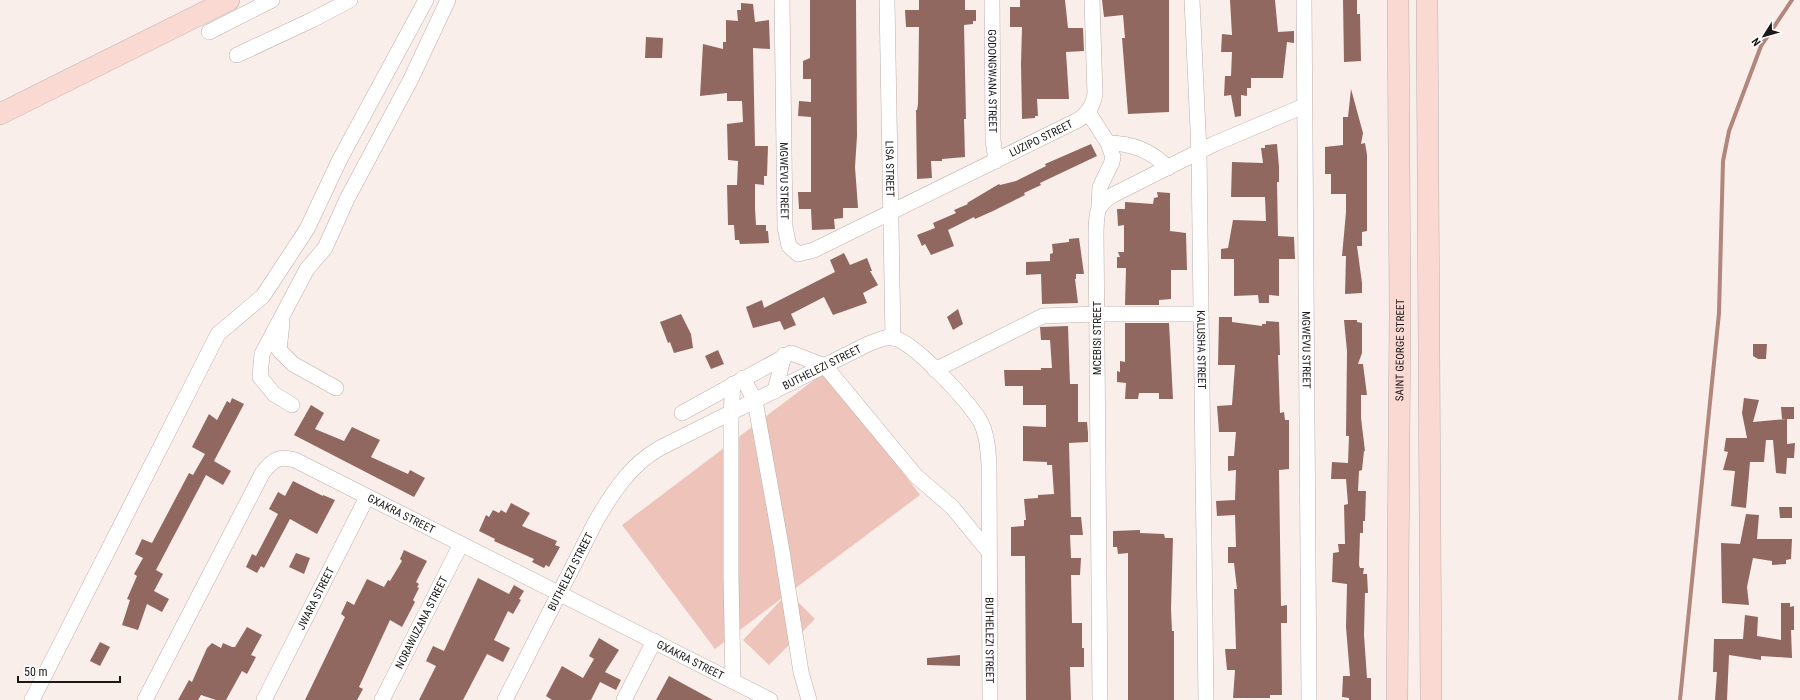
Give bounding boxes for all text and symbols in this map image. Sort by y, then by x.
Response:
north arrow [1744,16,1784,56]
street label: GODONGWANA STREET [986,29,999,133]
text: N [1749,35,1764,48]
street label: LUZIPO STREET [1007,117,1075,159]
street label: LISA STREET [883,141,897,198]
street label: MGWEVU STREET [777,142,791,220]
street label: SAINT GEORGE STREET [1393,298,1407,401]
street label: MCEBISI STREET [1091,301,1104,375]
street label: KALUSHA STREET [1195,310,1209,390]
street label: MGWEVU STREET [1300,311,1313,389]
street label: BUTHELEZI STREET [780,342,863,392]
street label: GXAKRA STREET [365,491,437,536]
street label: BUTHELEZI STREET [545,530,596,613]
street label: JWARA STREET [294,565,337,632]
street label: NORAWUZANA STREET [392,574,450,671]
street label: BUTHELEZI STREET [983,597,996,684]
street label: GXAKRA STREET [655,637,726,682]
scale bar [18,658,120,684]
text: 50 m [24,665,48,679]

